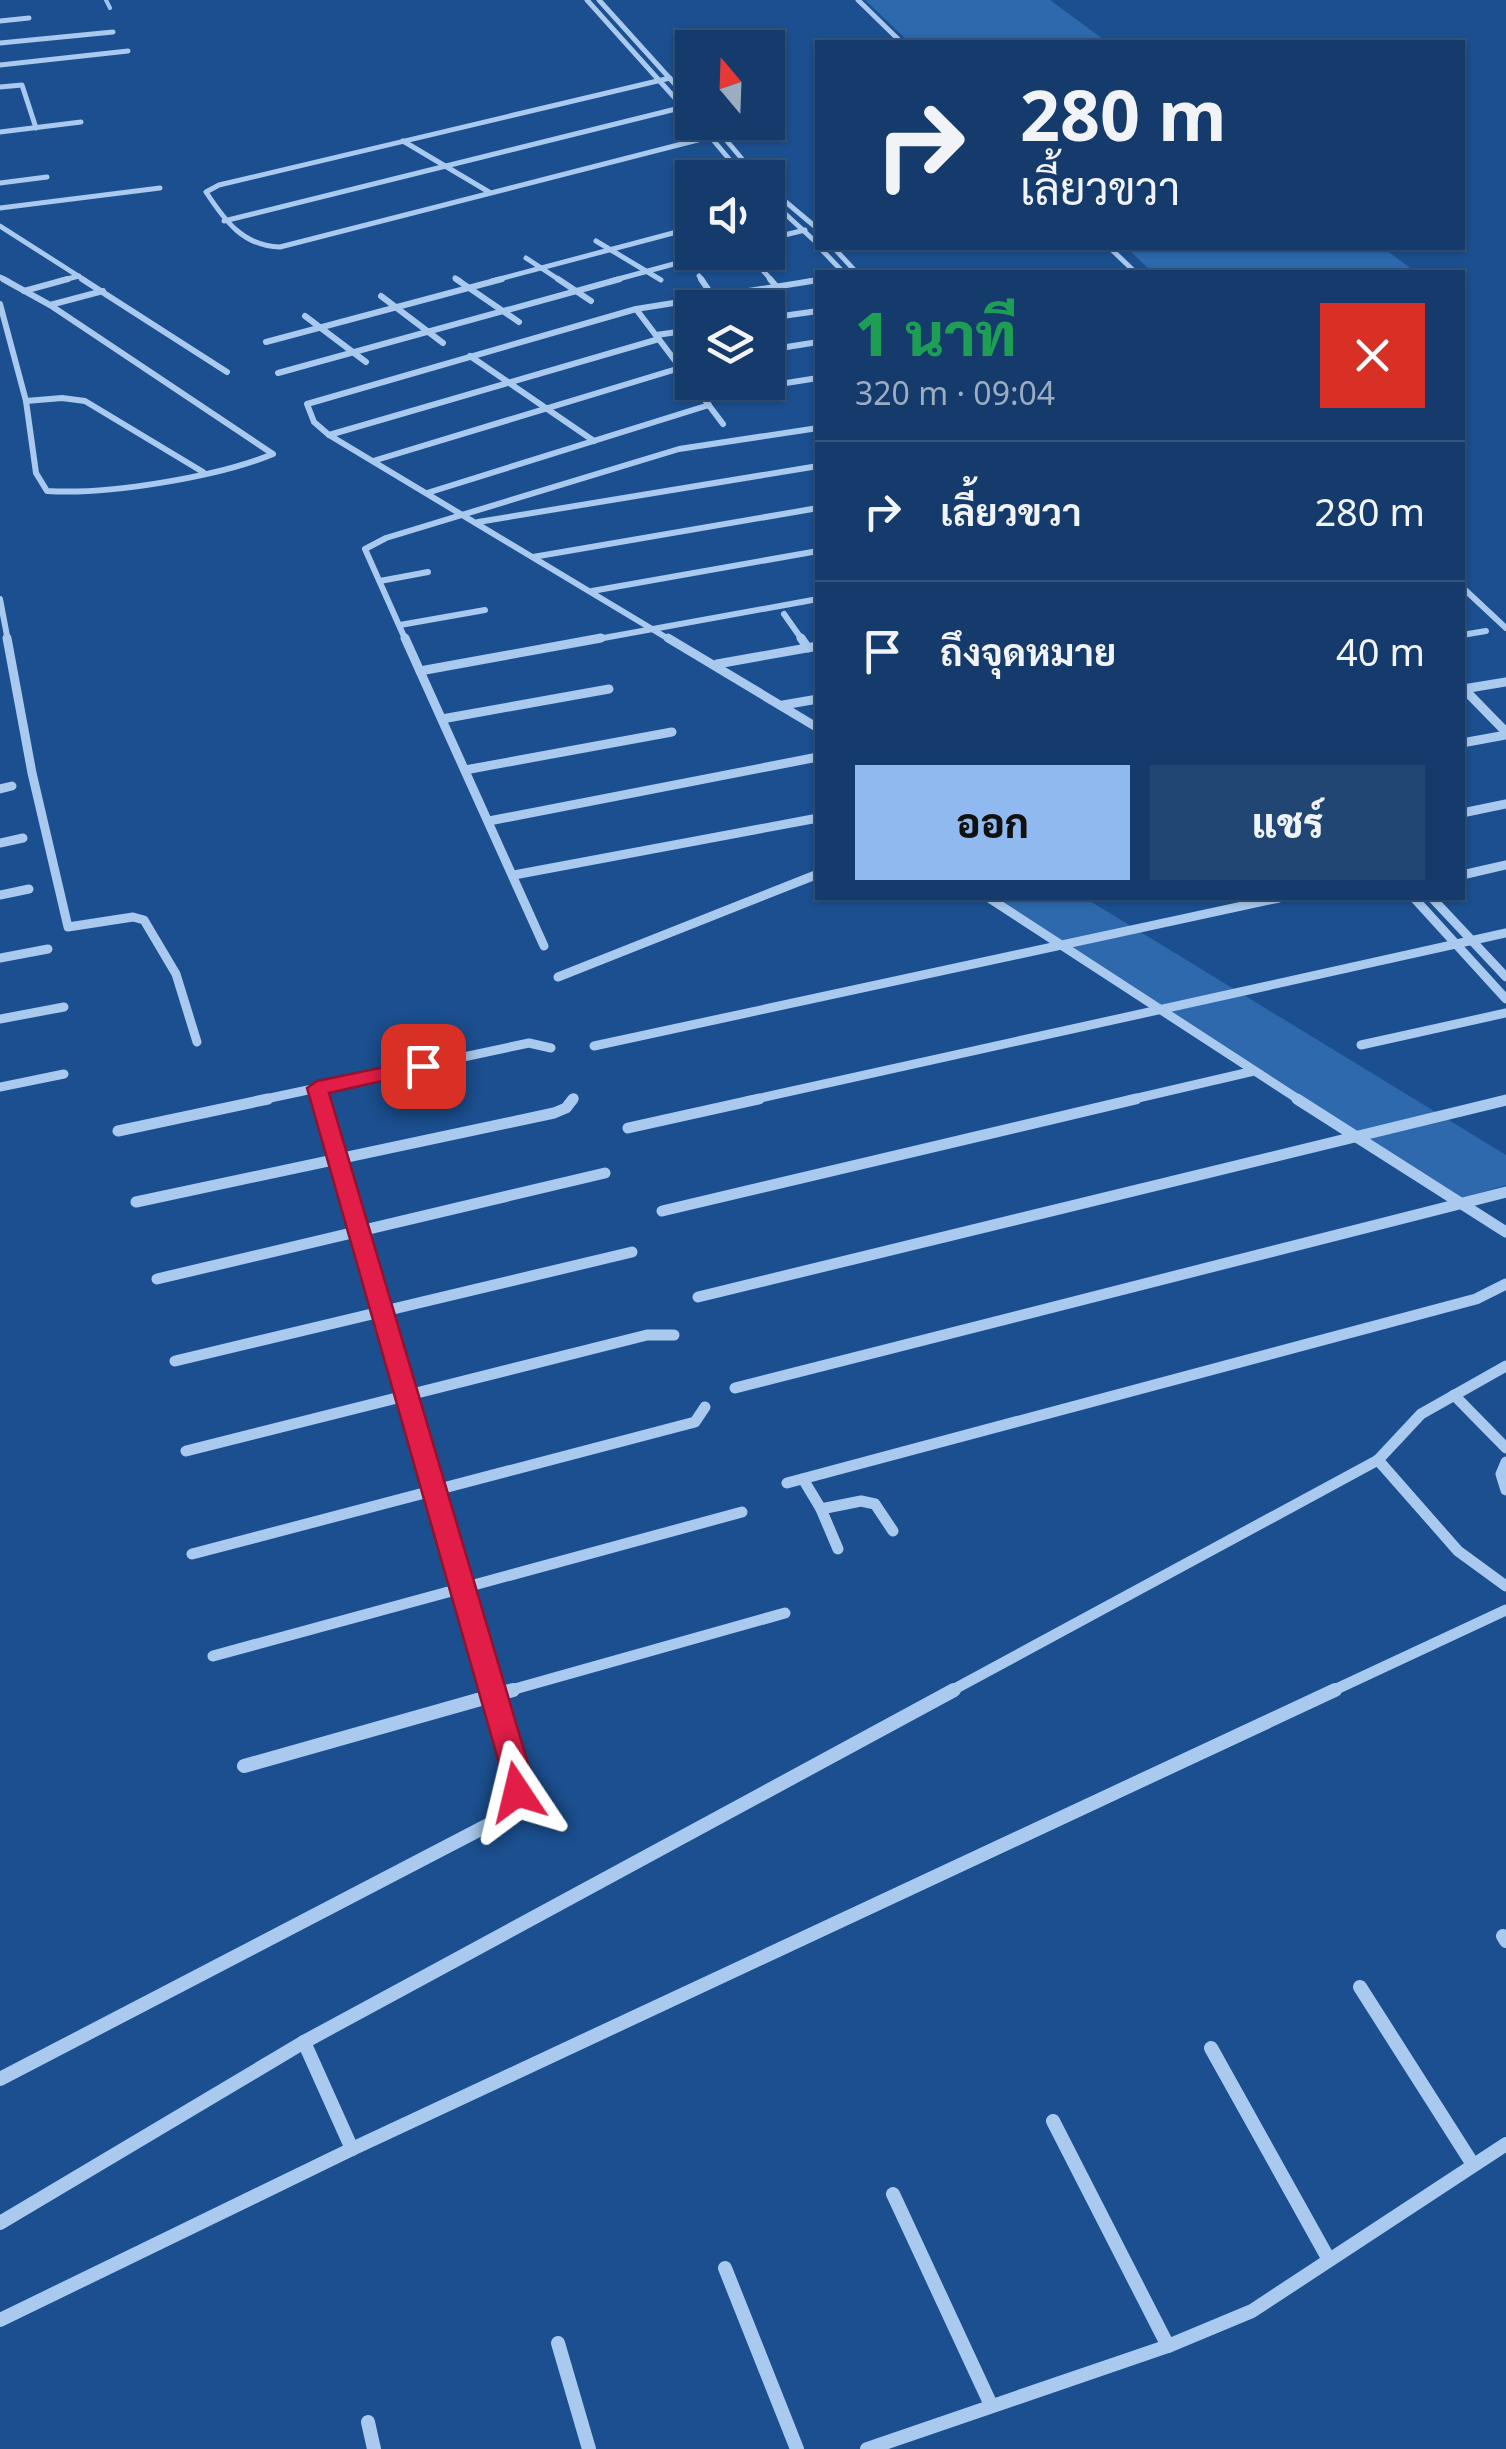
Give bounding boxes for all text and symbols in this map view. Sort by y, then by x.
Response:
north arrow [675,30,785,140]
map controls [675,30,785,400]
text: 280 m [1020,66,1227,162]
icon: right [855,80,985,210]
text: เลี้ยวขวา [1020,157,1180,218]
button: sound [675,160,785,270]
button: layers [675,290,785,400]
text: 1 นาที [855,292,1017,374]
button: close [1320,303,1425,408]
text: 320 m · 09:04 [855,371,1055,414]
icon: right [855,484,910,539]
text: เลี้ยวขวา [940,485,1082,537]
text: 280 m [1314,485,1425,537]
icon: arrive [855,624,910,679]
text: ถึงจุดหมาย [940,625,1116,677]
text: 40 m [1336,625,1425,677]
button: ออก [855,765,1130,880]
button: แชร์ [1150,765,1425,880]
pin [381,1024,466,1109]
icon: arrive [396,1039,451,1094]
position arrow [465,1740,569,1844]

